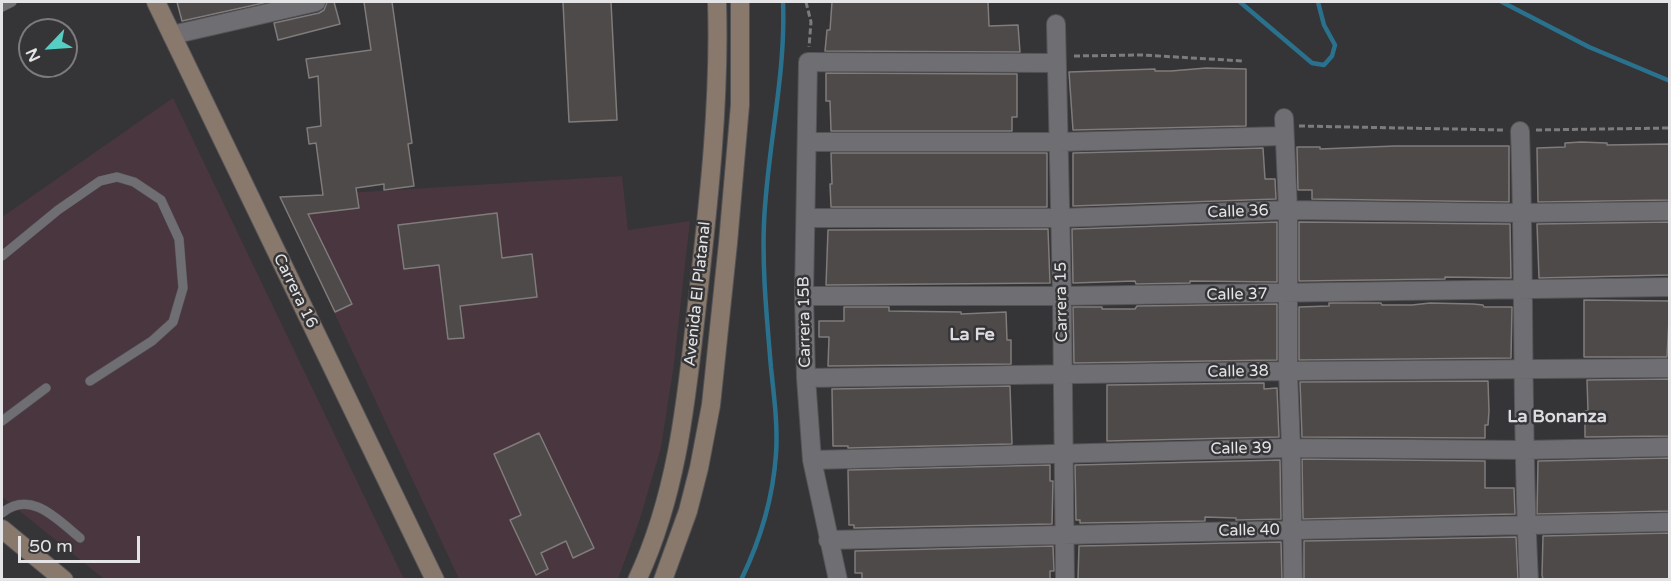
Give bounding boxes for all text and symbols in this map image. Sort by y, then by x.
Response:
north arrow [18,18,78,78]
text: N [22,45,45,65]
street label: Calle 36 [1207,201,1269,223]
street label: Avenida El Platanal [681,221,715,367]
street label: Carrera 16 [269,251,321,331]
street label: Carrera 15 [1052,262,1072,342]
street label: Carrera 15B [795,276,815,368]
street label: Calle 37 [1206,285,1268,305]
district label: La Fe [949,324,995,346]
street label: Calle 38 [1207,362,1269,382]
district label: La Bonanza [1507,406,1607,428]
street label: Calle 39 [1210,439,1272,459]
street label: Calle 40 [1218,521,1280,541]
scale bar [21,524,142,562]
text: 50 m [29,535,73,557]

